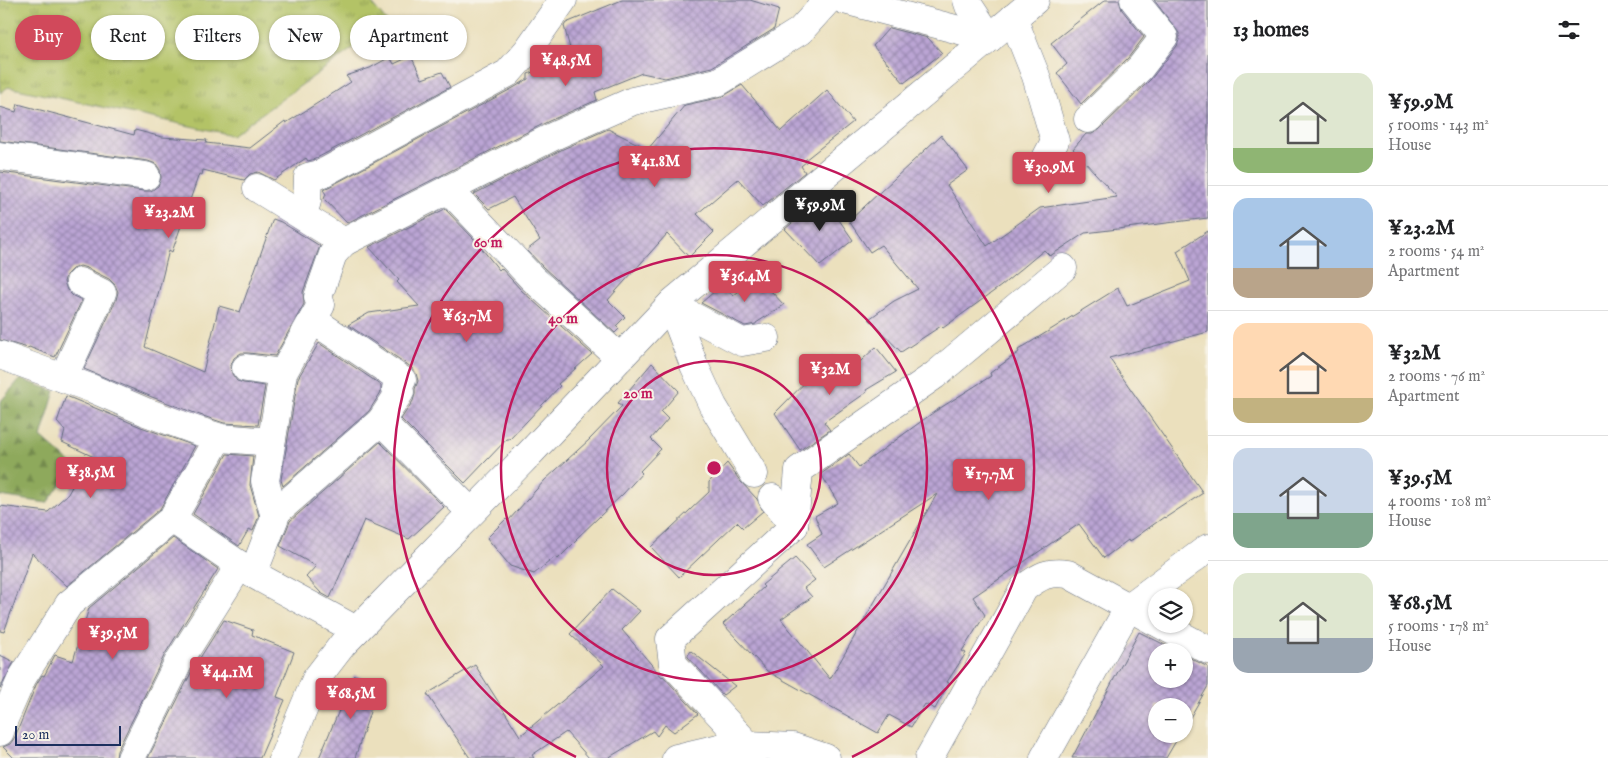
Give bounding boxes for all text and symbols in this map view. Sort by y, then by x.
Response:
chip: Buy [15,15,81,60]
chip: Rent [91,15,165,60]
chip: Filters [175,15,259,60]
chip: New [269,15,340,60]
chip: Apartment [350,15,467,60]
icon: filters [1555,16,1583,44]
text: 13 homes [1233,17,1309,44]
pin: ¥48.5M [525,44,607,87]
text: ¥48.5M [541,51,591,71]
text: ¥59.9M [1388,89,1454,116]
icon: home [1273,93,1333,153]
text: 5 rooms · 143 m² [1388,116,1489,136]
text: House [1388,136,1431,156]
pin: ¥41.8M [614,146,696,188]
text: ¥41.8M [630,152,680,172]
pin: ¥30.9M [1008,152,1090,194]
text: ¥30.9M [1024,158,1074,178]
pin: ¥59.9M [779,190,861,232]
pin: ¥23.2M [128,196,210,239]
text: ¥59.9M [795,196,845,216]
text: ¥23.2M [143,203,195,223]
text: ¥23.2M [1388,215,1455,242]
icon: home [1273,218,1333,278]
text: 60 m [474,233,503,252]
text: 2 rooms · 54 m² [1388,242,1485,262]
pin: ¥36.4M [704,260,786,303]
text: Apartment [1388,262,1459,282]
text: ¥36.4M [720,267,770,287]
pin: ¥63.7M [426,300,508,343]
text: ¥63.7M [442,307,492,327]
text: 40 m [548,309,578,328]
text: ¥32M [1388,340,1441,367]
icon: home [1273,343,1333,403]
pin: ¥32M [800,354,860,396]
text: ¥32M [810,360,850,380]
text: 2 rooms · 76 m² [1388,367,1485,387]
text: 20 m [623,384,653,403]
text: Apartment [1388,387,1459,407]
pin: ¥38.5M [50,456,132,499]
pin: ¥17.7M [948,458,1030,501]
centre of rings [705,459,723,477]
text: ¥38.5M [67,463,115,483]
text: ¥17.7M [964,465,1014,485]
text: ¥39.5M [1388,465,1452,492]
icon: home [1273,468,1333,528]
text: 4 rooms · 108 m² [1388,492,1491,512]
text: House [1388,512,1431,532]
map controls [1148,588,1193,743]
button: layers [1148,588,1193,633]
text: ¥68.5M [1388,590,1452,617]
icon: home [1273,593,1333,653]
text: 5 rooms · 178 m² [1388,617,1489,637]
pin: ¥39.5M [72,618,154,660]
text: ¥39.5M [89,624,137,644]
text: House [1388,637,1431,657]
button: + [1148,643,1193,688]
pin: ¥44.1M [186,656,268,699]
text: ¥44.1M [201,663,253,683]
pin: ¥68.5M [310,678,392,720]
text: ¥68.5M [327,684,375,704]
button: − [1148,698,1193,743]
scale bar [15,723,121,746]
text: 20 m [22,726,49,744]

